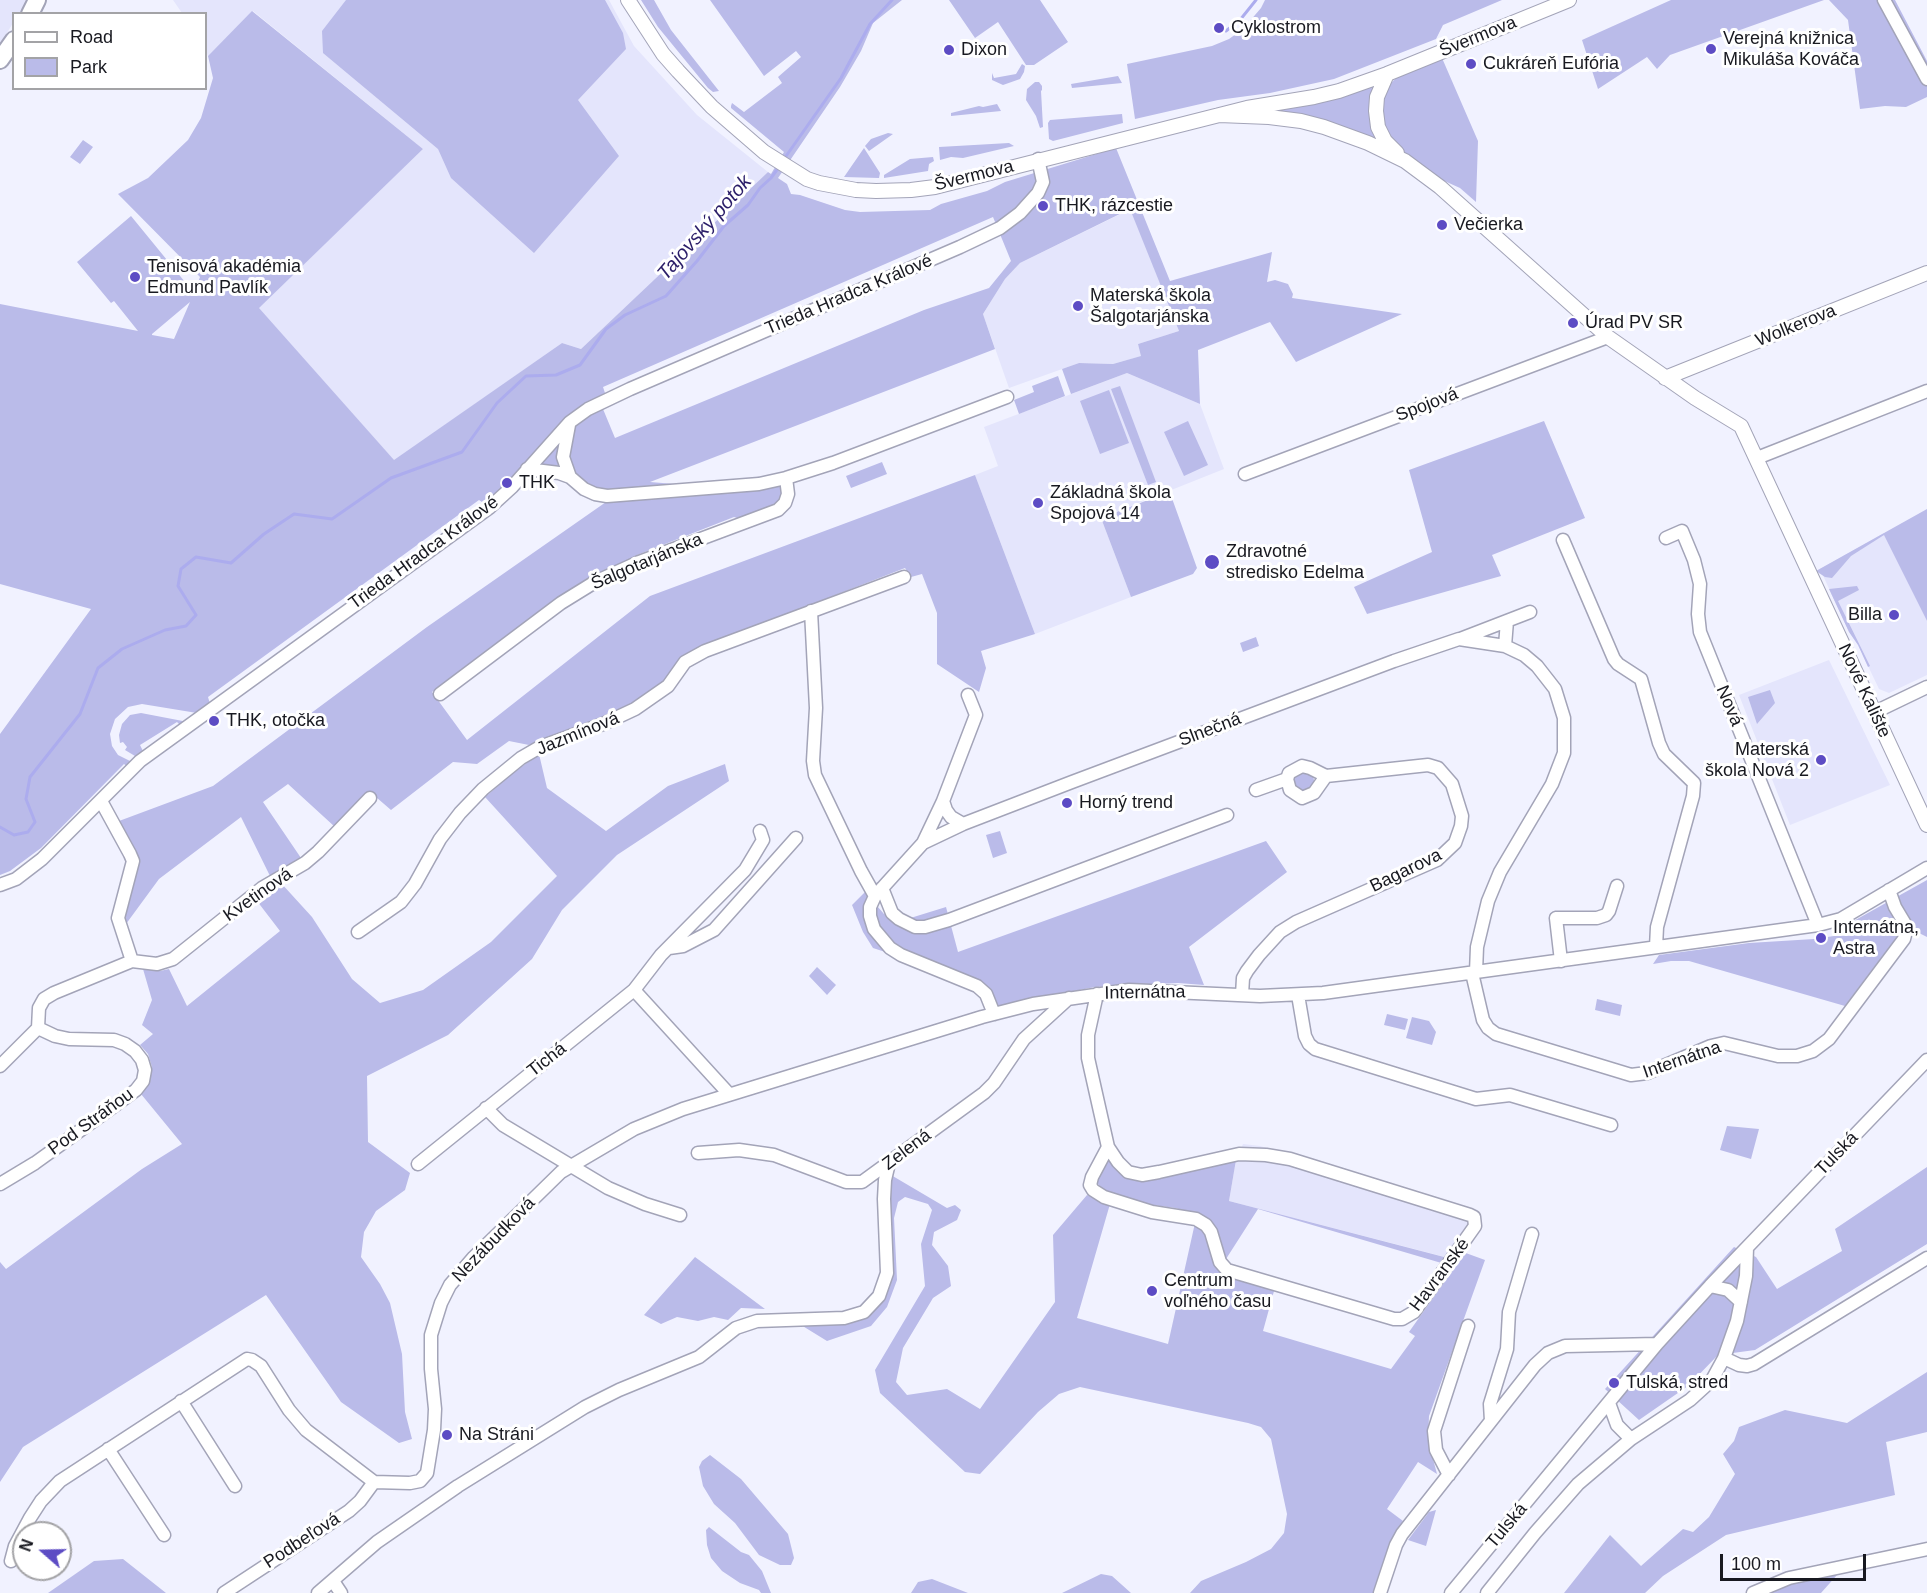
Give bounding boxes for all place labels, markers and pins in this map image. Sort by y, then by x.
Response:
place label: Cyklostrom [1231,17,1321,39]
marker: Cyklostrom [1212,21,1226,35]
place label: Verejná knižnica Mikuláša Kováča [1723,28,1859,70]
place label: Dixon [961,39,1007,61]
marker: Verejná knižnica Mikuláša Kováča [1704,42,1718,56]
marker: Dixon [942,43,956,57]
place label: Cukráreň Eufória [1483,53,1619,75]
marker: Cukráreň Eufória [1464,57,1478,71]
place label: THK, rázcestie [1055,195,1173,217]
marker: THK, rázcestie [1036,199,1050,213]
place label: Večierka [1454,214,1523,236]
marker: Večierka [1435,218,1449,232]
place label: Tenisová akadémia Edmund Pavlík [147,256,301,298]
marker: Tenisová akadémia Edmund Pavlík [128,270,142,284]
place label: Materská škola Šalgotarjánska [1090,285,1211,328]
marker: Materská škola Šalgotarjánska [1071,299,1085,313]
place label: Úrad PV SR [1585,312,1683,334]
marker: Úrad PV SR [1566,316,1580,330]
place label: THK [519,472,555,494]
marker: THK [500,476,514,490]
place label: Základná škola Spojová 14 [1050,482,1171,524]
marker: Základná škola Spojová 14 [1031,496,1045,510]
place label: Zdravotné stredisko Edelma [1226,541,1364,584]
marker: Zdravotné stredisko Edelma [1203,553,1221,571]
place label: Billa [1848,604,1882,626]
marker: Billa [1887,608,1901,622]
place label: THK, otočka [226,710,325,732]
marker: THK, otočka [207,714,221,728]
place label: Materská škola Nová 2 [1705,739,1809,782]
marker: Materská škola Nová 2 [1814,753,1828,767]
place label: Horný trend [1079,792,1173,814]
marker: Horný trend [1060,796,1074,810]
place label: Internátna, Astra [1833,917,1919,960]
marker: Internátna, Astra [1814,931,1828,945]
place label: Centrum voľného času [1164,1270,1271,1312]
marker: Centrum voľného času [1145,1284,1159,1298]
place label: Tulská, stred [1626,1372,1728,1394]
marker: Tulská, stred [1607,1376,1621,1390]
place label: Na Stráni [459,1424,534,1446]
marker: Na Stráni [440,1428,454,1442]

